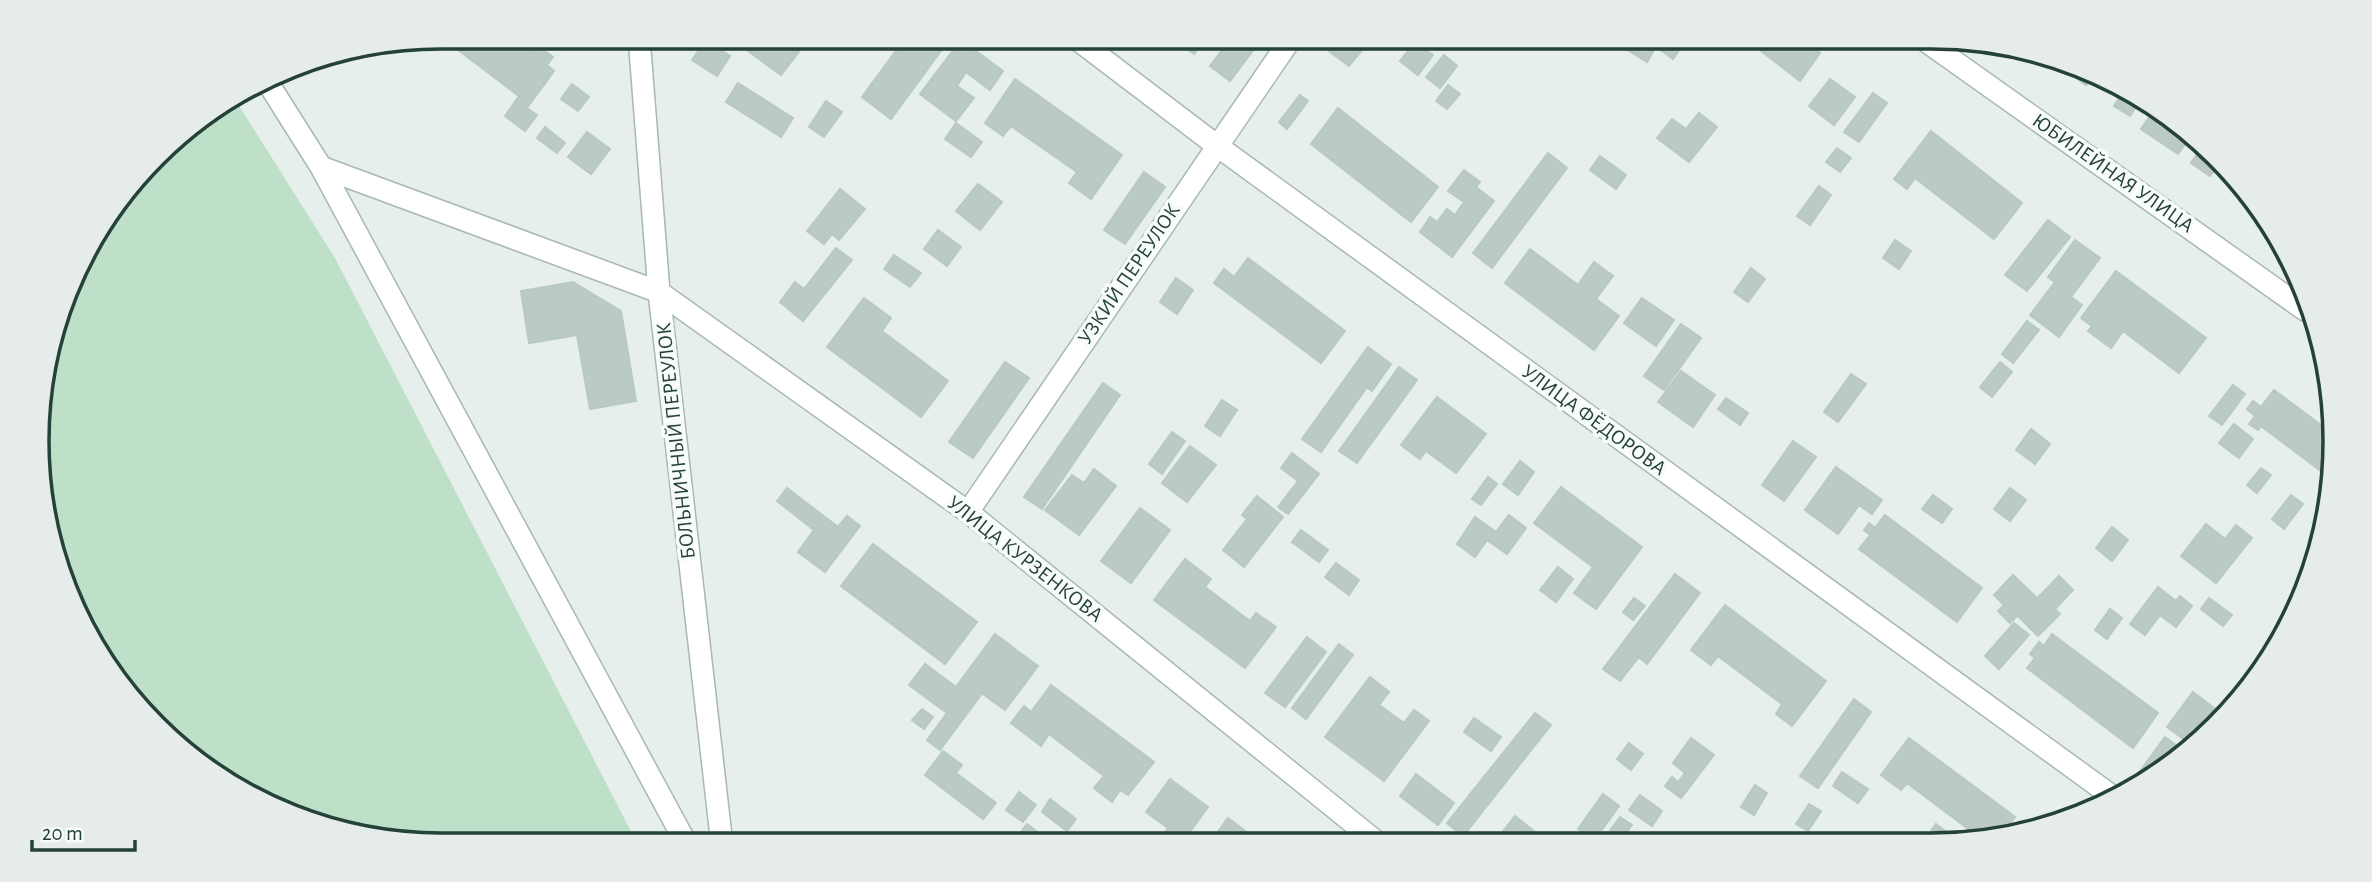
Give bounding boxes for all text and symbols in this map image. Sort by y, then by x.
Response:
street label: ЮБИЛЕЙНАЯ УЛИЦА [2028,109,2198,237]
street label: УЗКИЙ ПЕРЕУЛОК [1073,199,1184,348]
street label: БОЛЬНИЧНЫЙ ПЕРЕУЛОК [652,322,699,560]
street label: УЛИЦА ФЁДОРОВА [1518,360,1671,479]
street label: УЛИЦА КУРЗЕНКОВА [943,492,1107,626]
scale bar [32,808,135,852]
text: 20 m [42,823,83,844]

